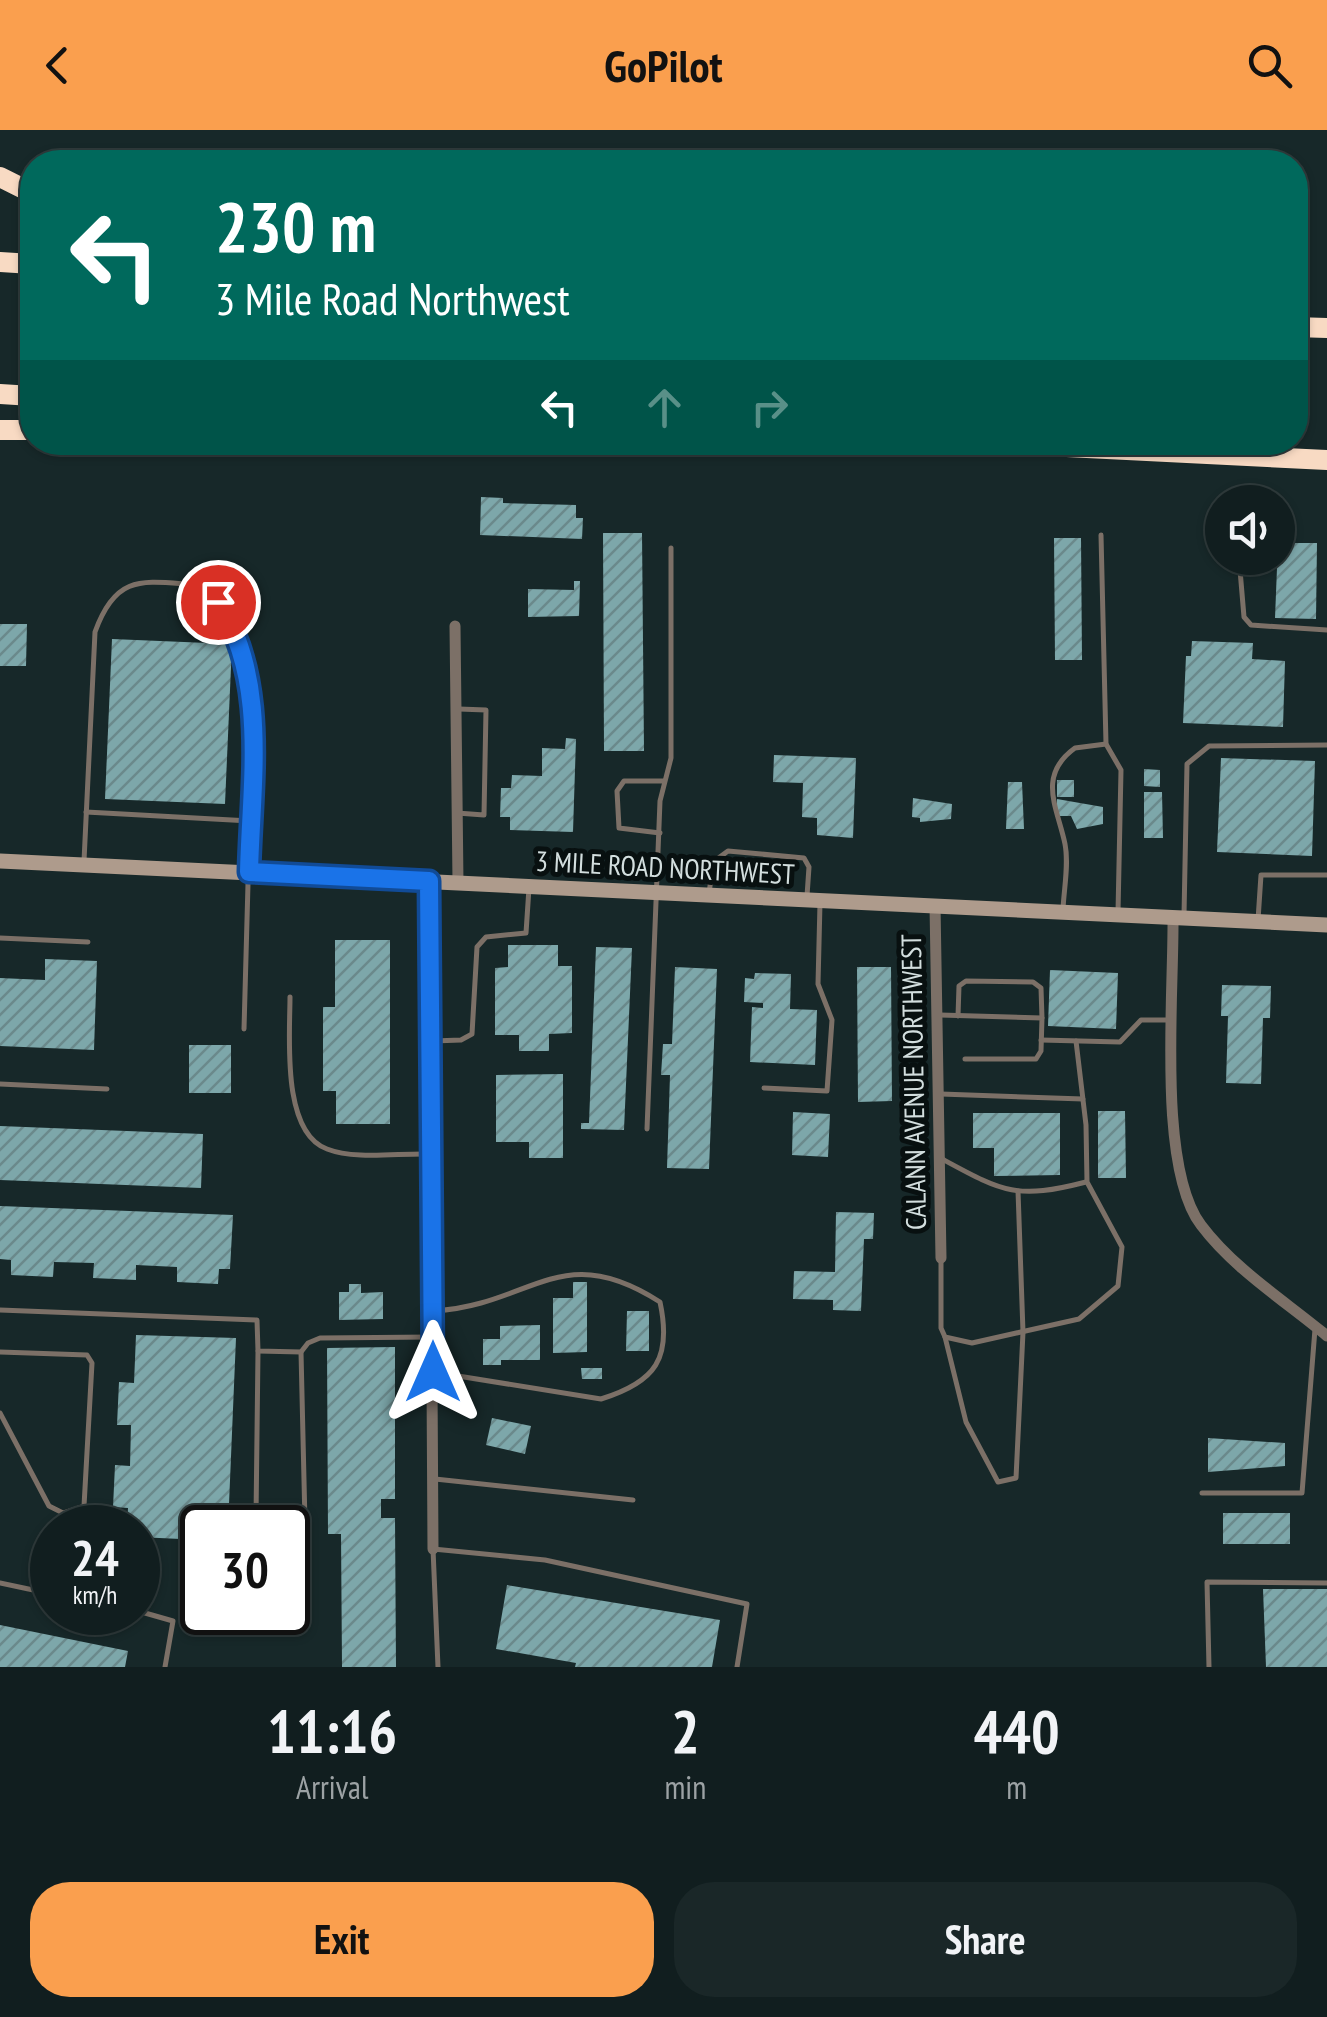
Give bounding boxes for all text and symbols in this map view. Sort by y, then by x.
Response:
text: GoPilot [604,36,723,94]
icon: back [30,38,85,93]
icon: search [1242,38,1297,93]
text: 230 m [215,181,376,271]
icon: left [50,190,180,320]
text: 3 Mile Road Northwest [215,269,570,327]
icon: left [532,380,587,435]
icon: ahead [637,380,692,435]
icon: right [742,380,797,435]
map controls [1205,485,1295,575]
button: sound [1205,485,1295,575]
pin [176,560,261,645]
icon: arrive [191,575,246,630]
street label: 3 MILE ROAD NORTHWEST [535,842,796,892]
street label: CALANN AVENUE NORTHWEST [892,933,934,1230]
position arrow [381,1320,485,1424]
speed limit sign: 30 [180,1505,310,1635]
text: 24 [71,1525,119,1590]
text: km/h [73,1579,117,1611]
text: 11:16 [267,1692,397,1770]
text: 2 [671,1692,700,1770]
text: 440 [974,1692,1060,1770]
text: Arrival [296,1766,368,1808]
text: min [664,1766,706,1808]
text: m [1006,1766,1027,1808]
button: Exit [30,1882,654,1997]
button: Share [674,1882,1297,1997]

